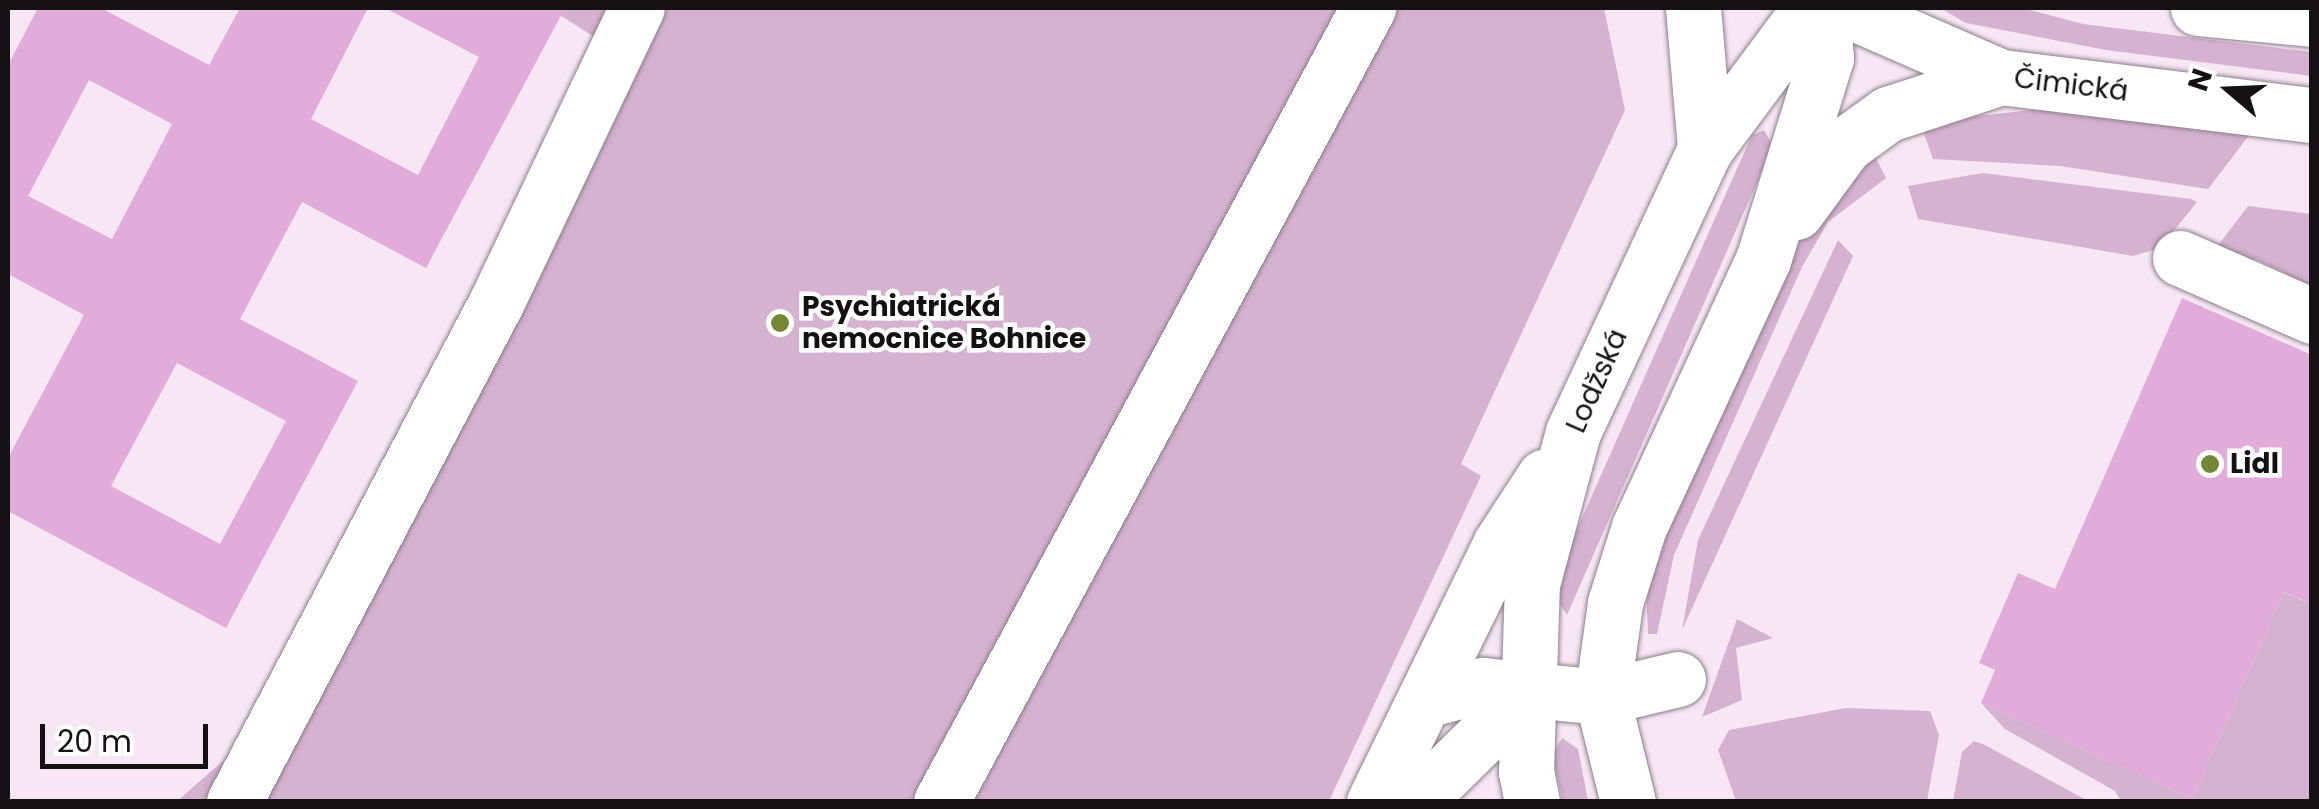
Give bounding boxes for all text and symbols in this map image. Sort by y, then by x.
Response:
north arrow [2179,40,2279,140]
street label: Čimická [2012,61,2130,109]
text: N [2178,64,2222,96]
place label: Psychiatrická nemocnice Bohnice [802,290,1086,356]
marker: Psychiatrická nemocnice Bohnice [767,310,793,336]
street label: Lodžská [1559,324,1635,438]
place label: Lidl [2230,447,2279,481]
marker: Lidl [2199,453,2221,475]
scale bar [45,704,212,766]
text: 20 m [57,720,132,763]

